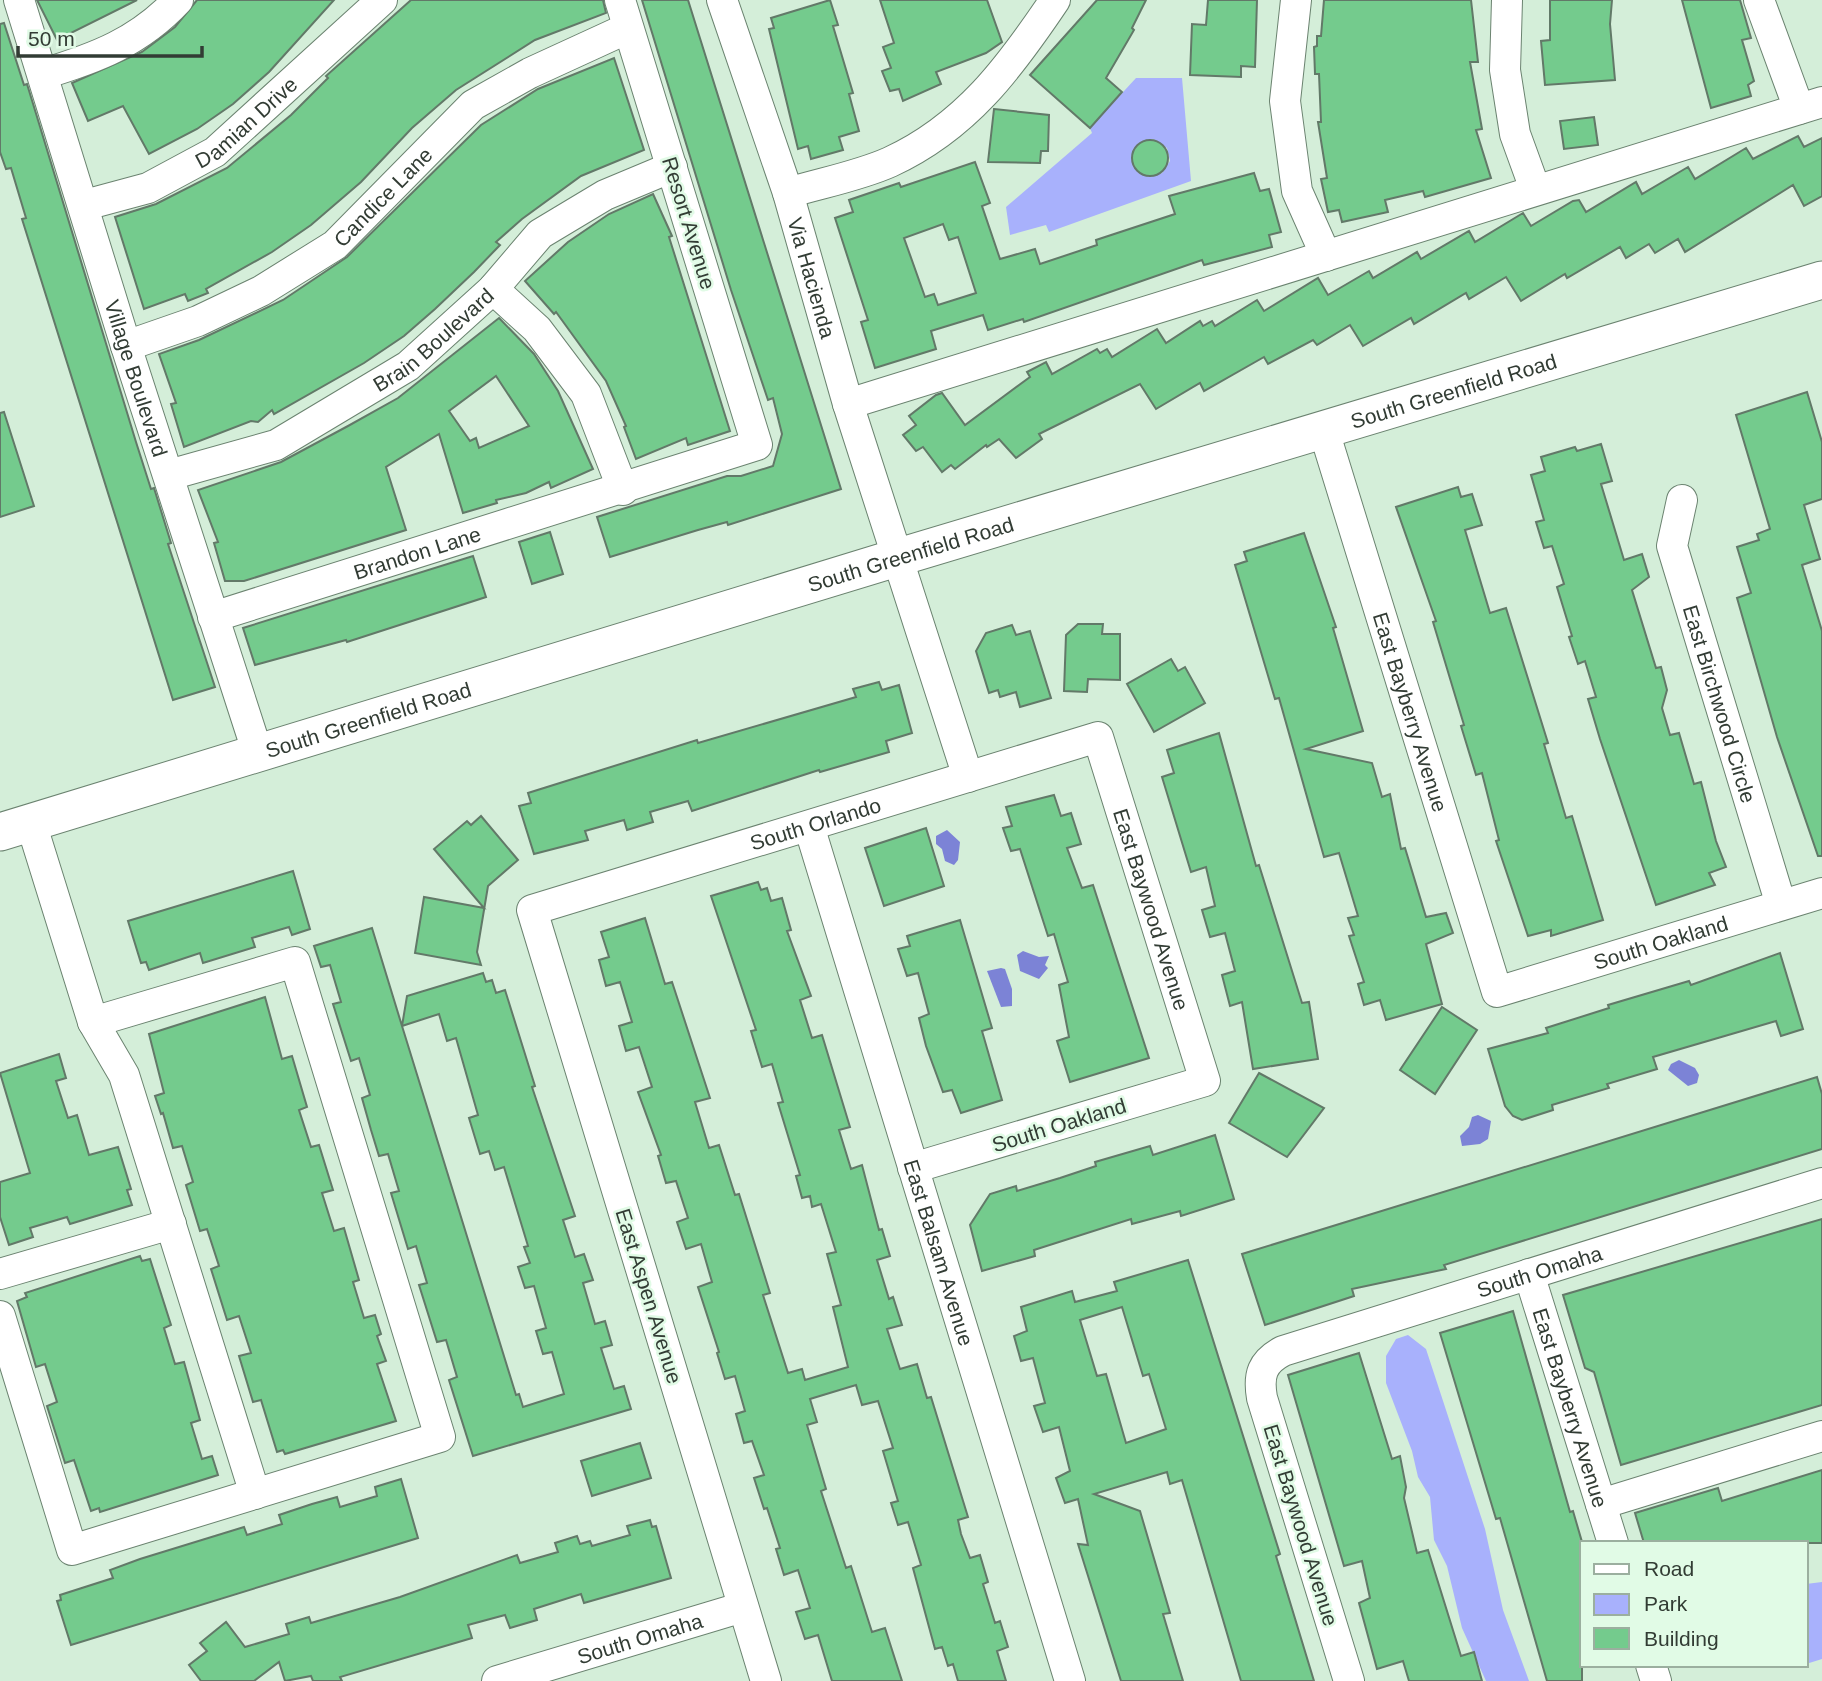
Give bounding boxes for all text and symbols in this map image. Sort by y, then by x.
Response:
scale bar [18,14,201,58]
text: 50 m [28,27,75,50]
street label: Damian Drive [191,72,301,172]
street label: Candice Lane [329,142,436,251]
street label: Resort Avenue [658,154,720,292]
street label: Via Hacienda [784,215,840,341]
street label: Brain Boulevard [369,283,498,396]
street label: Village Boulevard [101,297,172,459]
street label: South Greenfield Road [1348,349,1559,432]
street label: South Greenfield Road [805,512,1016,596]
street label: Brandon Lane [351,522,483,583]
street label: East Birchwood Circle [1679,602,1761,805]
street label: East Bayberry Avenue [1369,609,1452,814]
street label: South Greenfield Road [263,677,474,762]
street label: South Orlando [747,793,884,854]
street label: East Baywood Avenue [1109,806,1194,1013]
street label: South Oakland [1591,911,1730,973]
street label: South Oakland [989,1094,1129,1156]
street label: East Balsam Avenue [900,1157,978,1348]
street label: East Aspen Avenue [611,1206,687,1386]
street label: South Omaha [1474,1241,1605,1301]
street label: East Bayberry Avenue [1529,1305,1613,1510]
street label: East Baywood Avenue [1259,1421,1343,1629]
legend [1580,1541,1808,1667]
text: Road [1644,1557,1694,1580]
text: Park [1644,1592,1688,1615]
street label: South Omaha [574,1608,705,1668]
text: Building [1644,1627,1719,1650]

